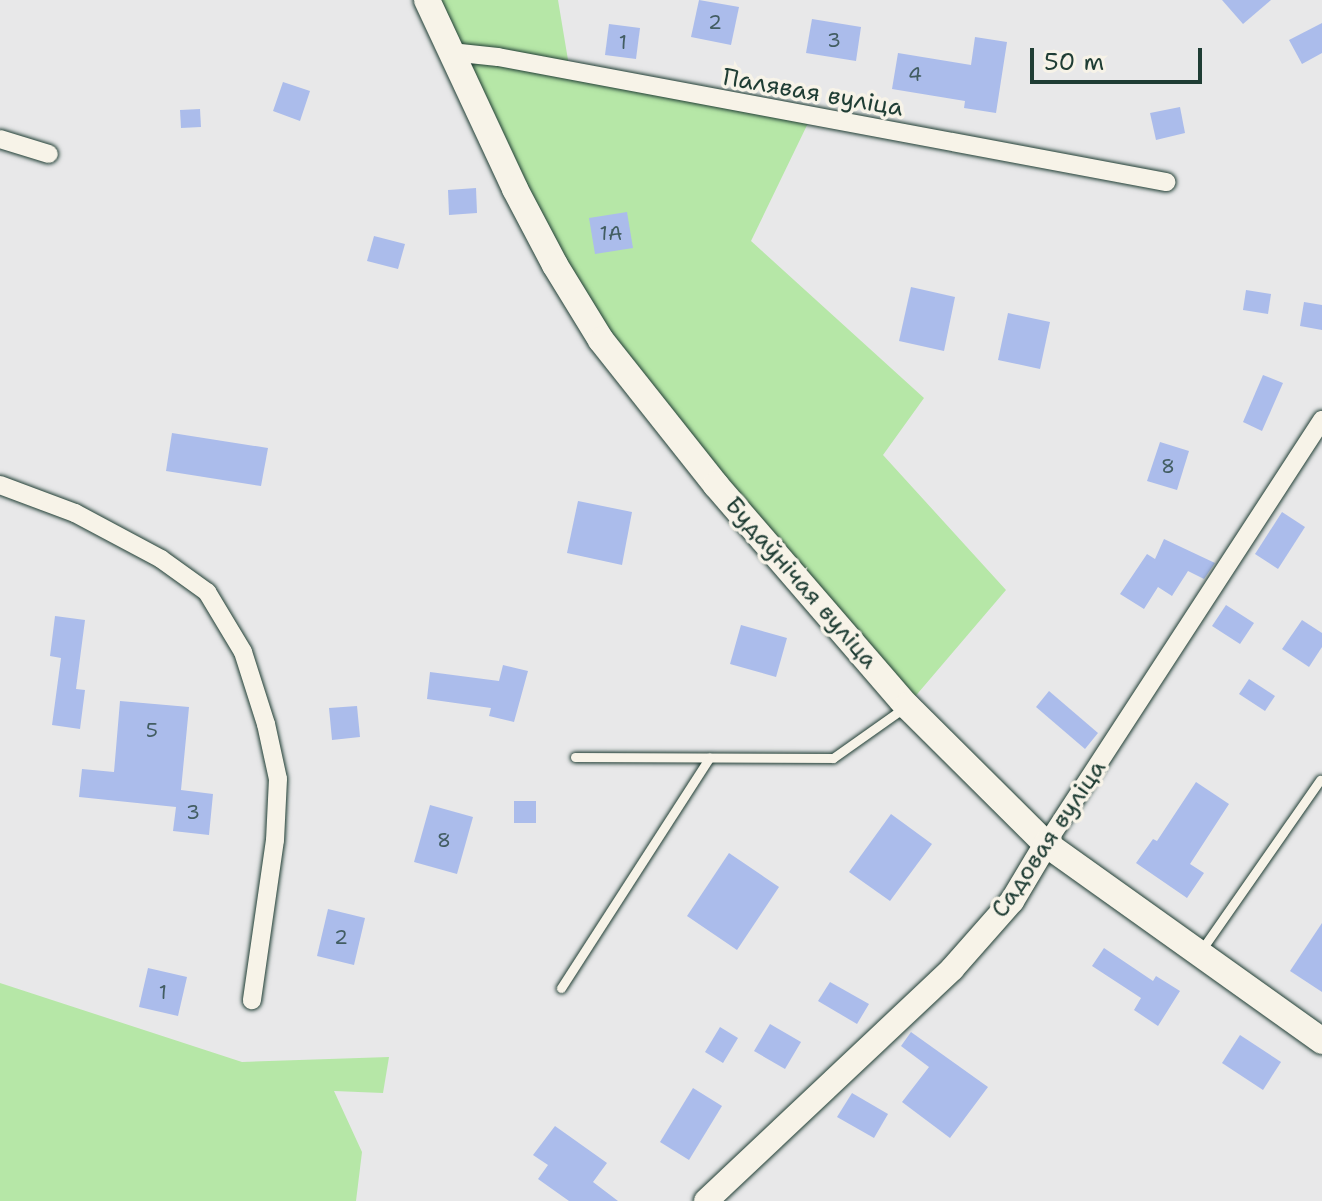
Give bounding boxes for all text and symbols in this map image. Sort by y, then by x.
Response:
house number: 2 [708,10,722,34]
house number: 3 [827,28,841,52]
house number: 1 [619,30,627,54]
scale bar [1034,32,1206,82]
text: 50 m [1044,46,1104,78]
house number: 4 [908,62,922,86]
street label: Палявая вуліца [721,63,905,123]
house number: 1А [600,221,622,245]
house number: 8 [1161,454,1175,478]
street label: Будаўнічая вуліца [719,491,883,675]
house number: 5 [146,718,158,742]
street label: Садовая вуліца [986,755,1112,923]
house number: 3 [186,800,200,824]
house number: 8 [437,828,451,852]
house number: 2 [334,925,348,949]
house number: 1 [159,980,167,1004]

